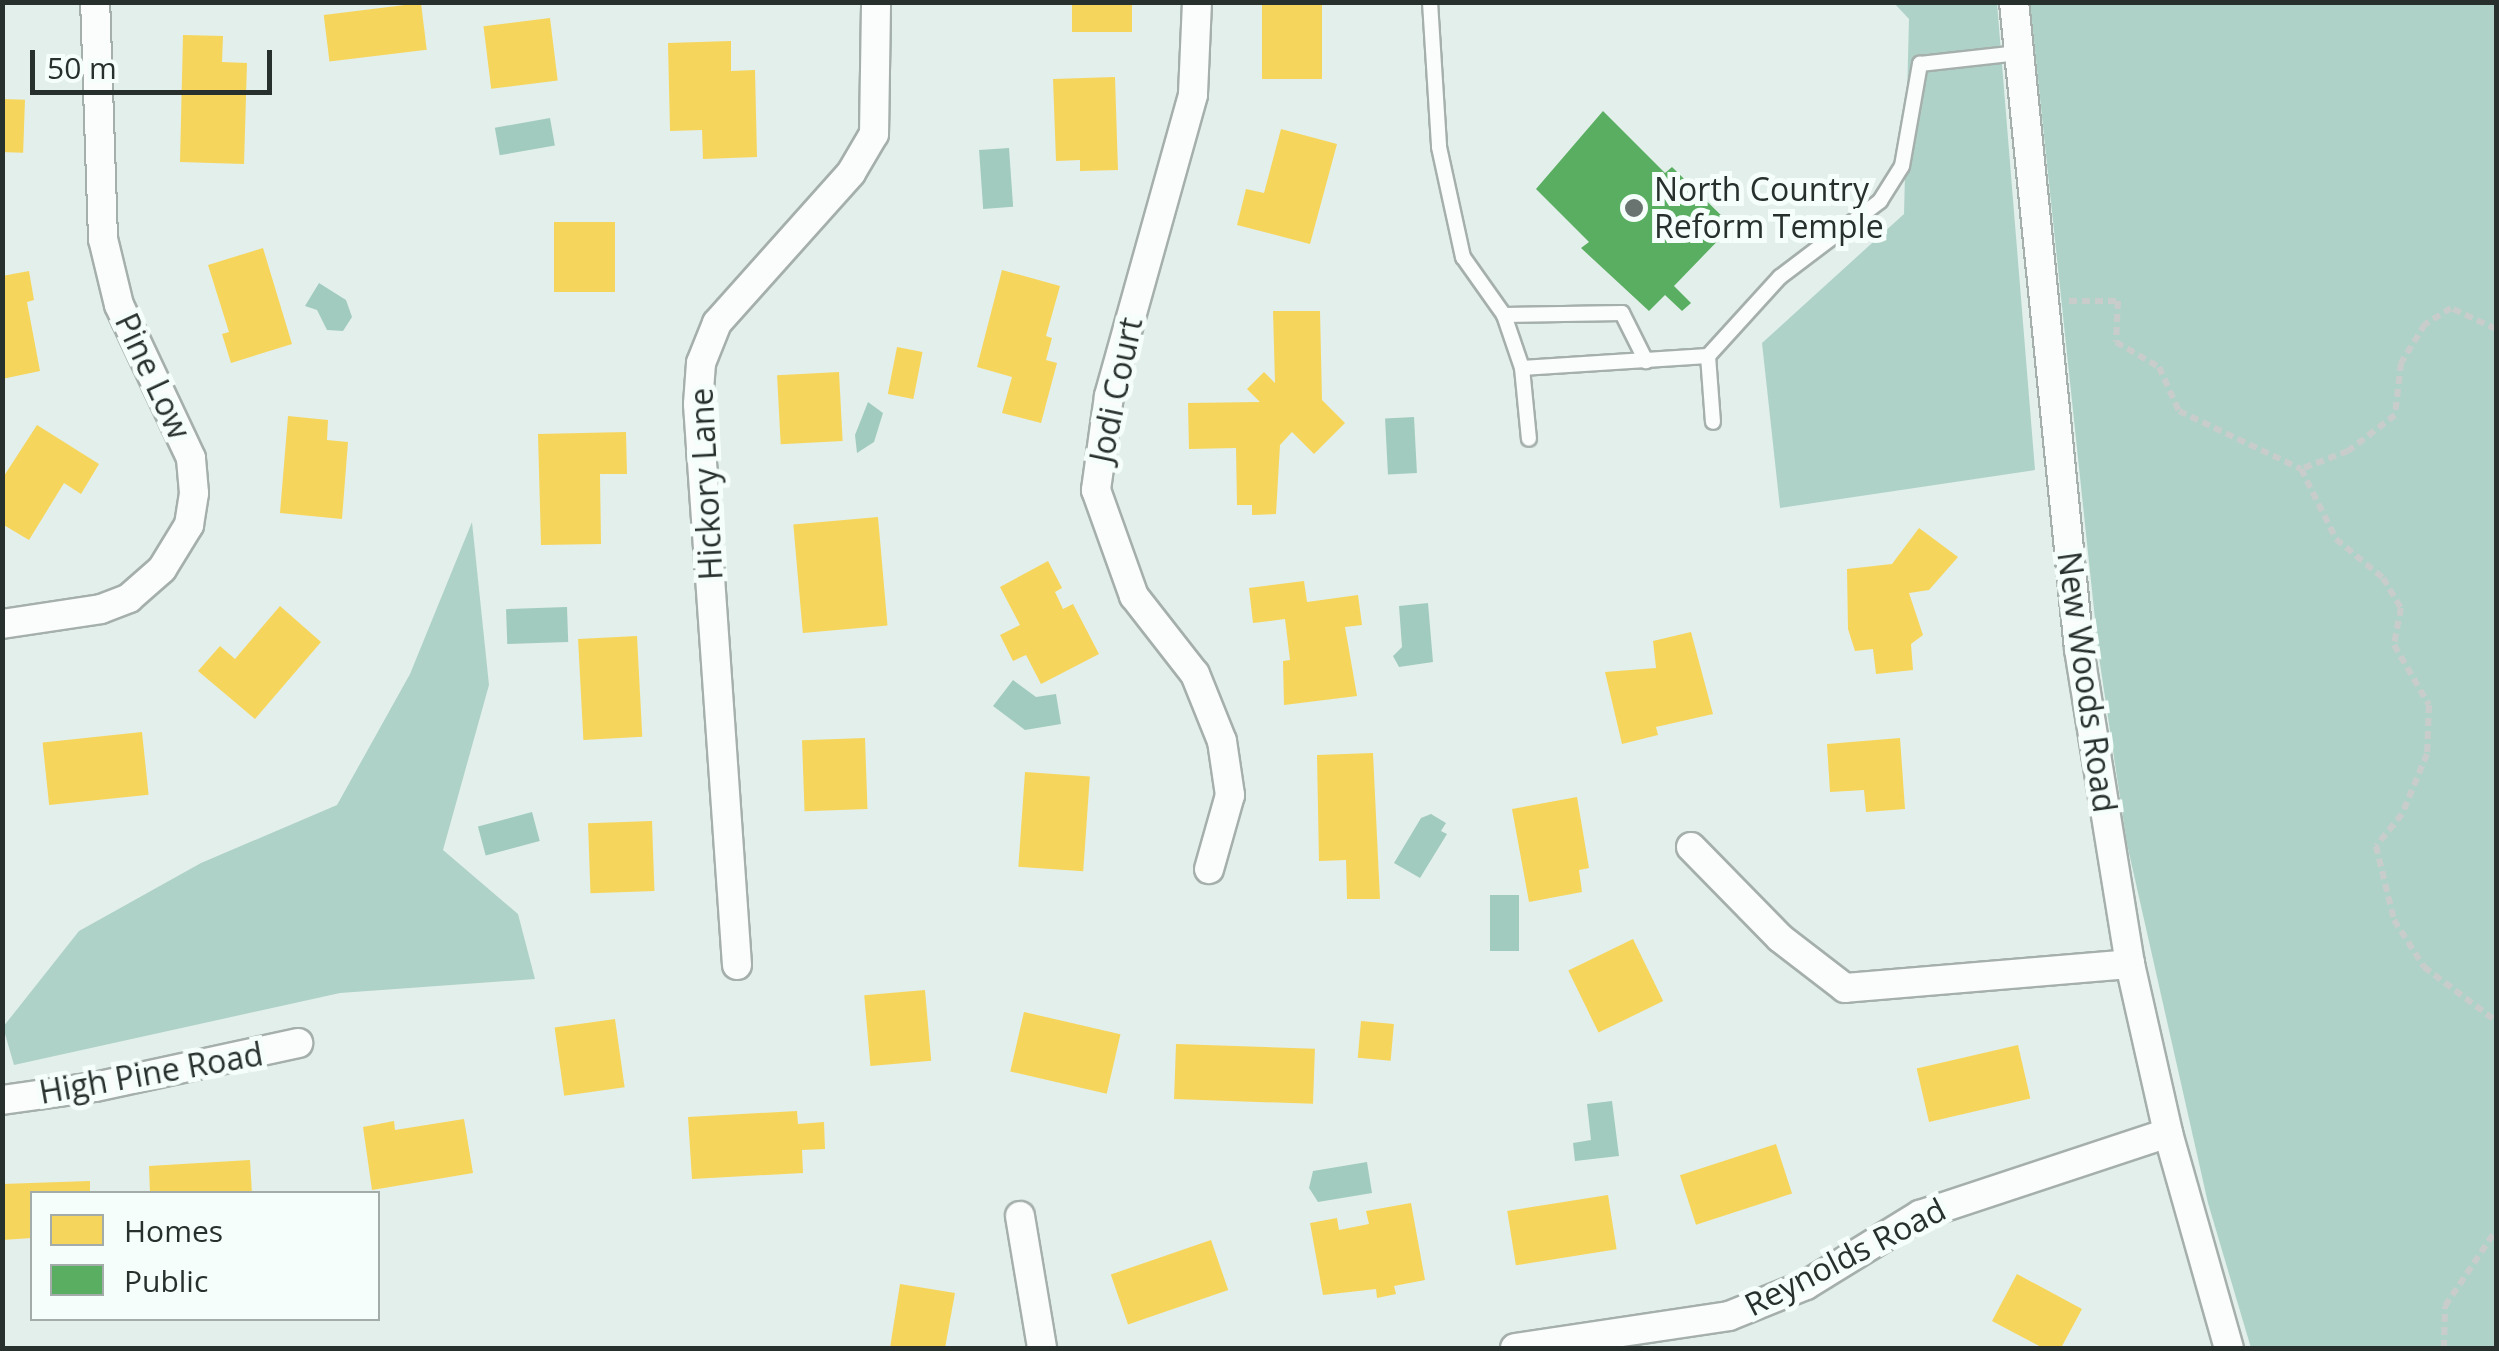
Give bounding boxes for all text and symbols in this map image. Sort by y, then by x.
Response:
scale bar [35,30,278,92]
text: 50 m [47,47,117,88]
place label: North Country Reform Temple [1654,171,1884,246]
marker: North Country Reform Temple [1623,197,1645,219]
street label: Pine Low [107,307,199,445]
street label: Jodi Court [1082,314,1150,466]
street label: Hickory Lane [682,387,730,581]
street label: New Woods Road [2050,549,2124,815]
street label: High Pine Road [36,1034,266,1112]
street label: Reynolds Road [1738,1190,1952,1324]
legend [30,1191,380,1321]
text: Homes [124,1210,223,1251]
text: Public [124,1260,208,1301]

